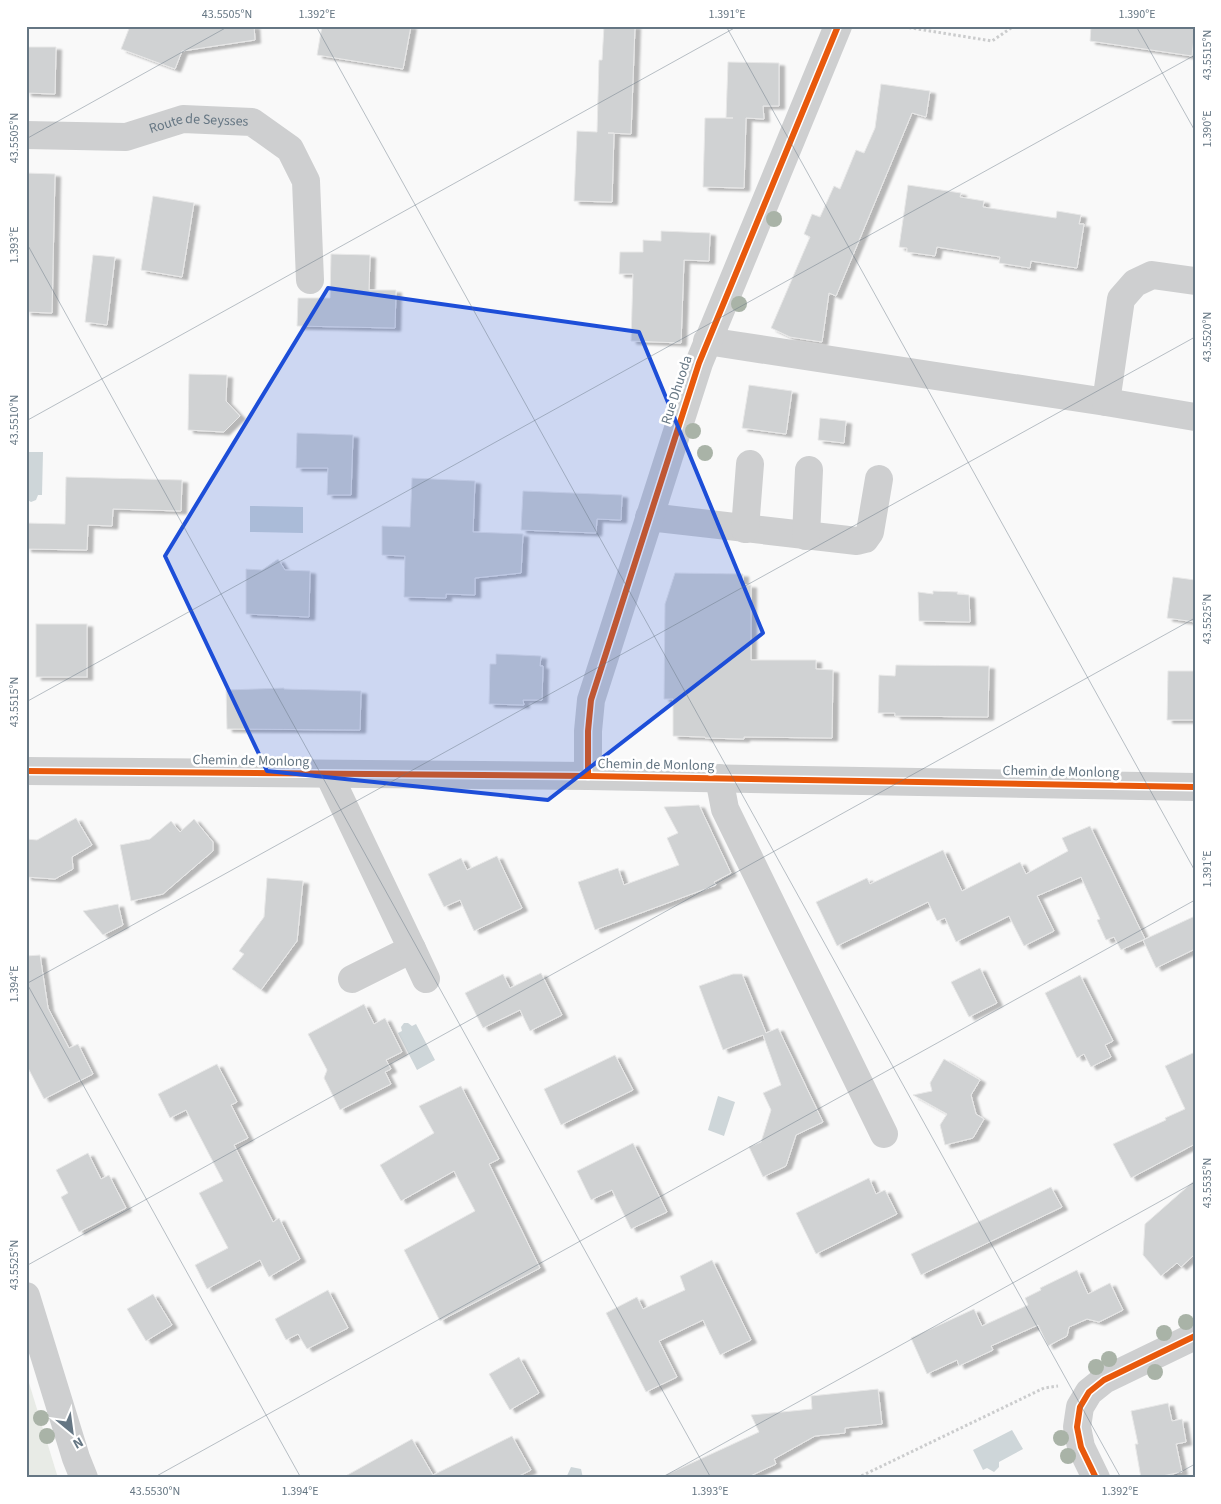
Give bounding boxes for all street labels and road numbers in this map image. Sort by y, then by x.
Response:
street label: Route de Seysses [147,109,249,139]
street label: Rue Dhuoda [656,353,698,427]
street label: Chemin de Monlong [192,750,310,772]
street label: Chemin de Monlong [597,754,715,776]
street label: Chemin de Monlong [1002,761,1120,783]

